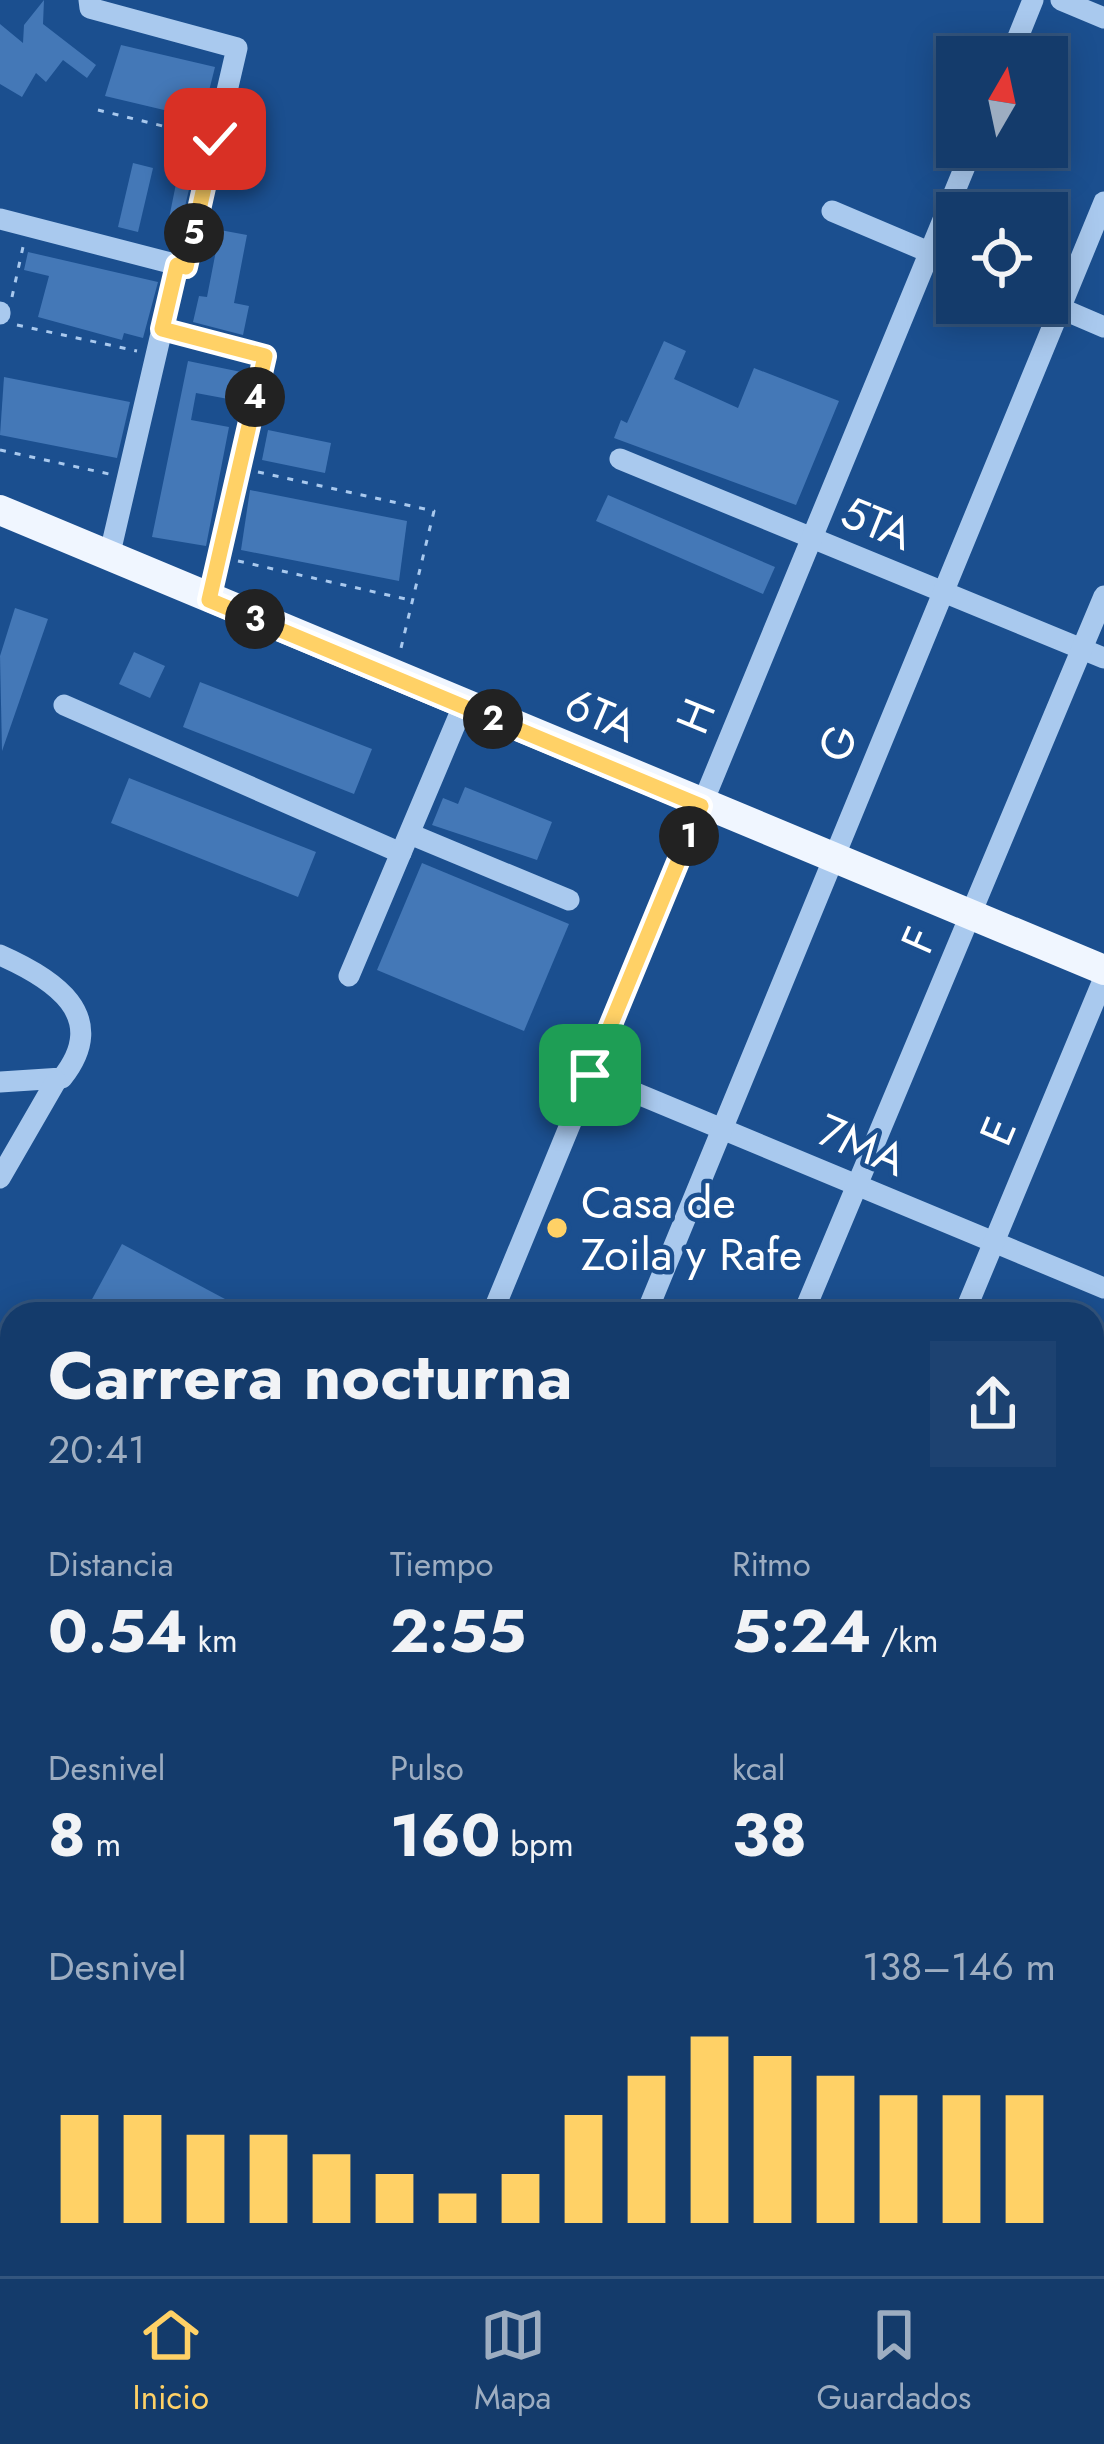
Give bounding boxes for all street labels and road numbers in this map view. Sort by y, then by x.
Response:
street label: 5TA [832,479,923,567]
street label: 6TA [555,671,647,759]
street label: H [660,689,732,743]
street label: G [801,715,875,771]
street label: F [885,916,953,964]
street label: 7MA [808,1098,916,1193]
street label: E [963,1107,1033,1155]

